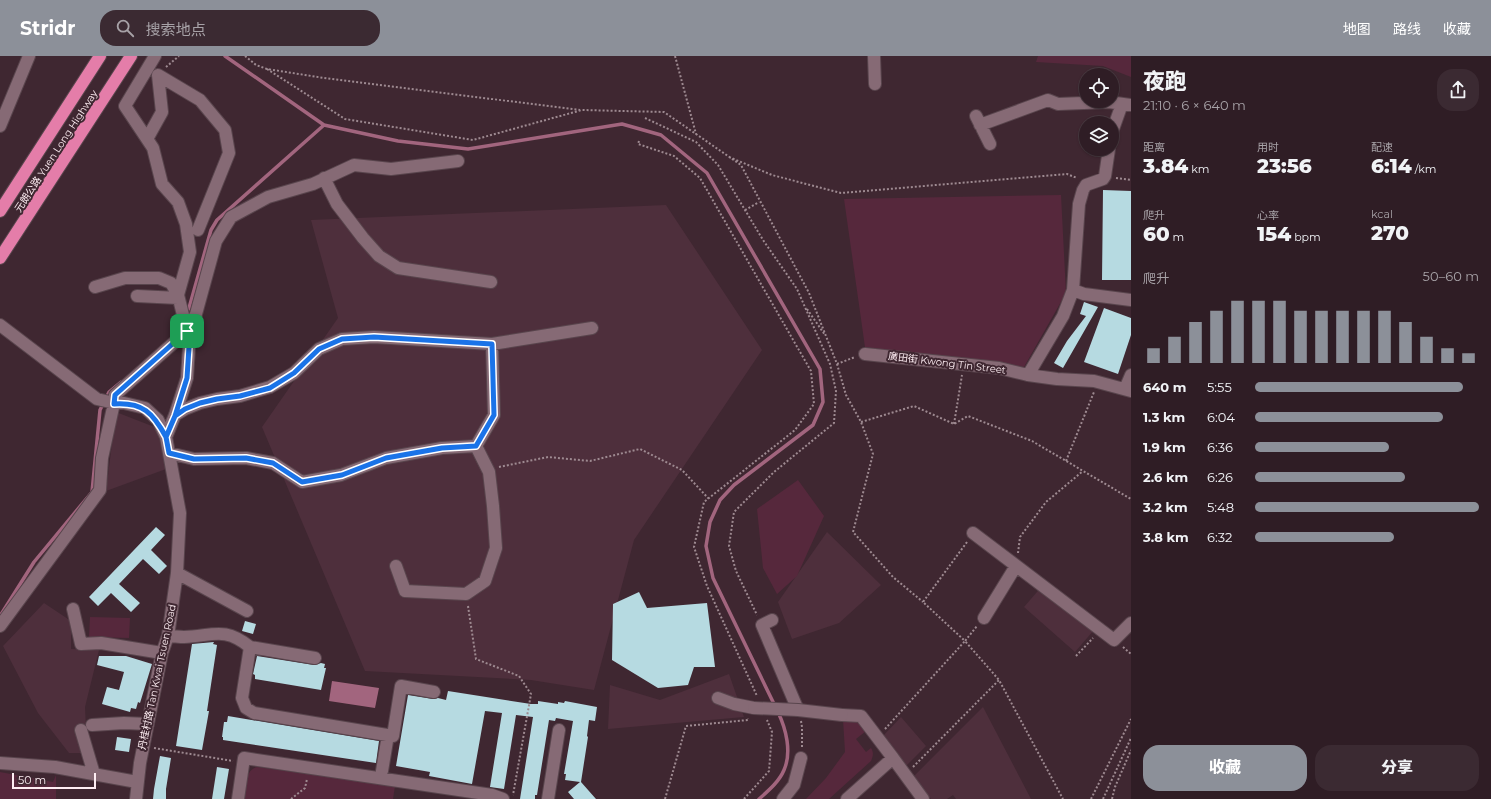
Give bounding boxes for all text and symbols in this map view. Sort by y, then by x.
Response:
search box [100,10,380,46]
text: Stridr [20,17,76,40]
icon: search [114,17,136,39]
text: 搜索地点 [146,20,206,39]
text: 地图 [1343,20,1371,38]
text: 路线 [1393,20,1421,38]
text: 收藏 [1443,20,1471,38]
map controls [1079,68,1119,156]
button: locate [1079,68,1119,108]
text: 夜跑 [1143,68,1187,95]
button: share [1437,69,1479,111]
street label: 元朗公路 Yuen Long Highway [12,87,101,215]
text: 21:10 · 6 × 640 m [1143,97,1246,113]
button: layers [1079,116,1119,156]
text: 距离 [1143,140,1165,154]
text: 用时 [1257,140,1279,154]
text: 配速 [1371,140,1393,154]
text: 3.84 [1143,154,1188,178]
text: 23:56 [1257,154,1312,178]
text: 6:14 [1371,154,1412,178]
text: km [1188,162,1209,176]
text: /km [1412,162,1437,176]
text: kcal [1371,207,1393,221]
text: 爬升 [1143,208,1165,222]
text: 心率 [1257,208,1279,222]
text: 270 [1371,221,1409,245]
text: 60 [1143,222,1170,246]
text: 154 [1257,222,1291,246]
text: m [1170,230,1184,244]
text: bpm [1291,230,1321,244]
text: 50–60 m [1423,268,1479,284]
text: 爬升 [1143,270,1169,286]
pin [170,314,204,348]
icon: arrive [176,320,198,342]
street label: 廣田街 Kwong Tin Street [887,349,1007,377]
text: 640 m [1143,379,1186,395]
text: 5:55 [1207,379,1232,395]
text: 1.3 km [1143,409,1185,425]
text: 6:04 [1207,409,1235,425]
text: 1.9 km [1143,439,1186,455]
text: 6:36 [1207,439,1233,455]
text: 2.6 km [1143,469,1188,485]
text: 6:26 [1207,469,1233,485]
text: 3.2 km [1143,499,1188,515]
text: 5:48 [1207,499,1234,515]
text: 3.8 km [1143,529,1189,545]
text: 6:32 [1207,529,1232,545]
street label: 丹桂村路 Tan Kwai Tsuen Road [135,603,179,751]
button: 收藏 [1143,745,1307,791]
button: 分享 [1315,745,1479,791]
scale bar [12,771,96,790]
text: 50 m [18,773,46,787]

